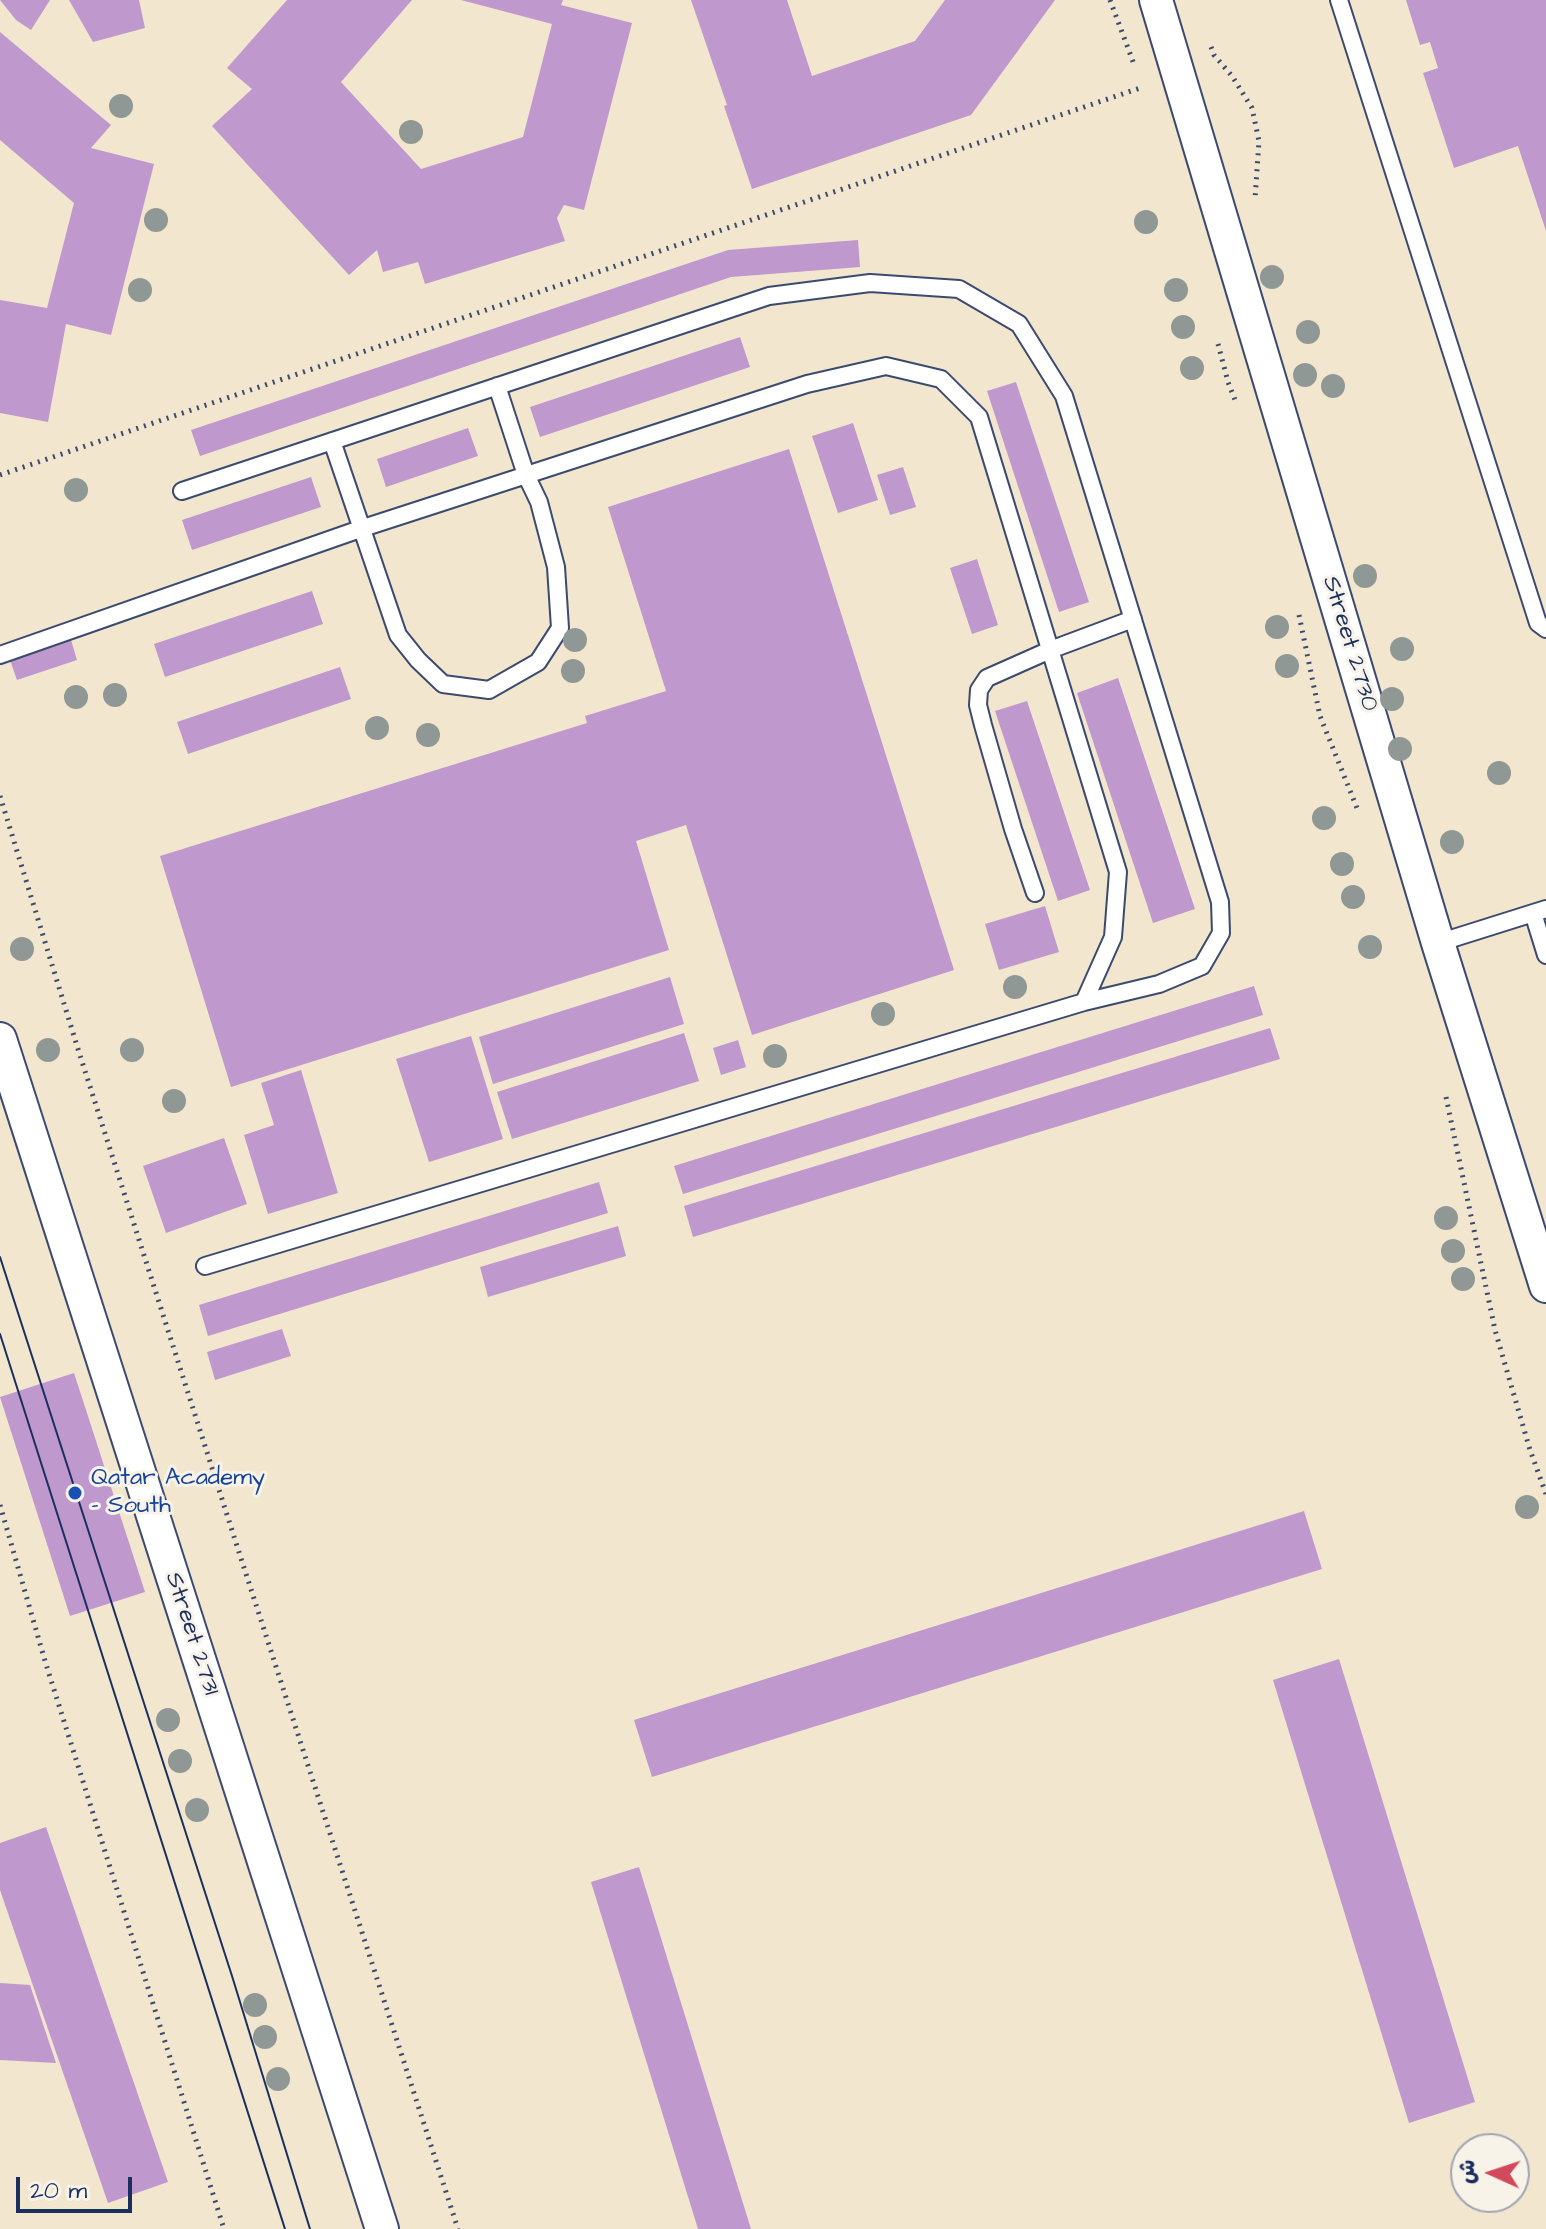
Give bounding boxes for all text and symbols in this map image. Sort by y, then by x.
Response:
street label: Street 2730 [1315,573,1383,715]
place label: Qatar Academy - South [91,1465,265,1521]
marker: Qatar Academy - South [66,1484,84,1502]
street label: Street 2731 [158,1569,224,1699]
north arrow [1450,2133,1530,2213]
text: ش [1451,2159,1484,2185]
scale bar [20,2161,136,2211]
text: 20 m [30,2174,87,2208]

